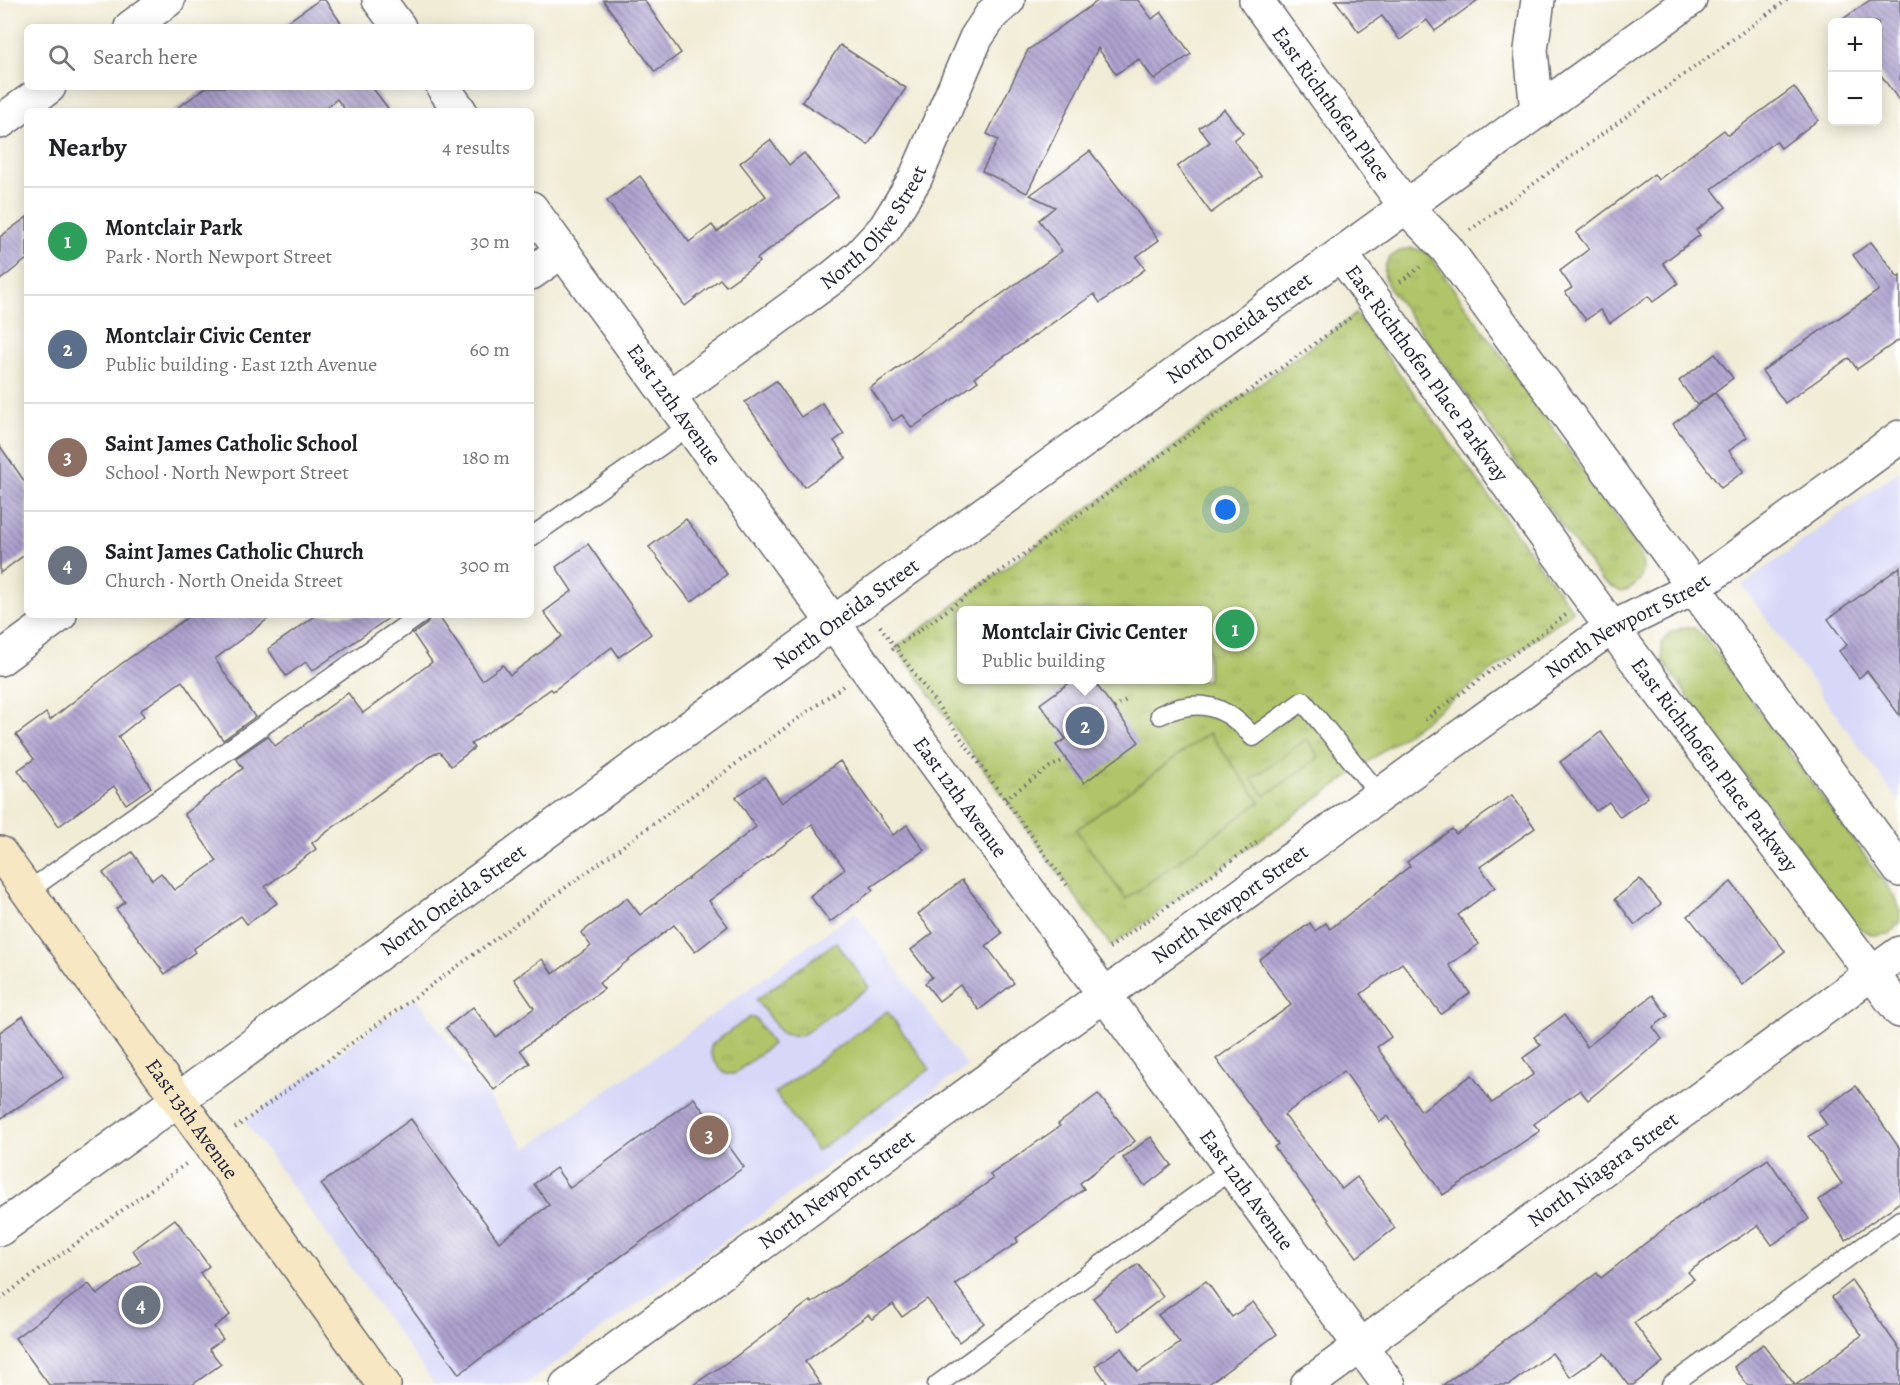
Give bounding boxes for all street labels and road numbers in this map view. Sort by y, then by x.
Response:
street label: East Richthofen Place [1266,21,1397,187]
street label: North Olive Street [814,161,933,296]
street label: East Richthofen Place Parkway [1339,259,1516,488]
street label: North Oneida Street [1160,265,1318,390]
street label: East 12th Avenue [621,338,728,471]
street label: North Oneida Street [767,551,925,676]
street label: North Newport Street [1539,567,1716,685]
street label: East Richthofen Place Parkway [1625,652,1805,878]
street label: East 12th Avenue [907,731,1014,863]
street label: North Oneida Street [374,837,532,962]
street label: North Newport Street [1146,838,1314,970]
street label: East 13th Avenue [139,1053,245,1185]
street label: North Niagara Street [1522,1105,1684,1234]
street label: North Newport Street [753,1123,920,1256]
street label: East 12th Avenue [1193,1124,1300,1256]

